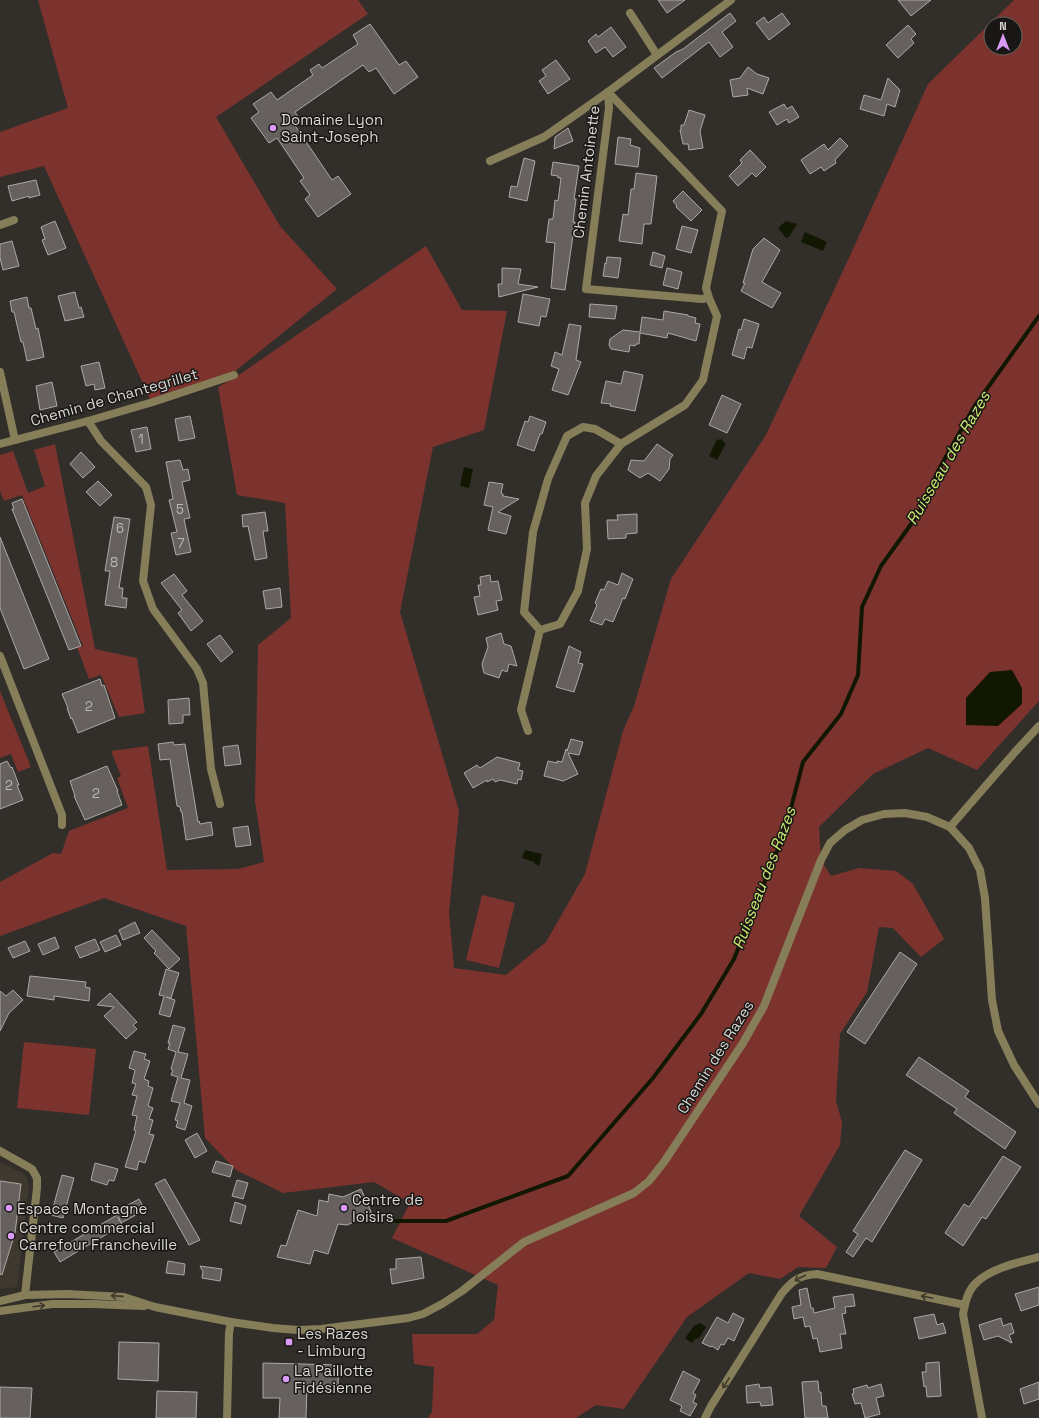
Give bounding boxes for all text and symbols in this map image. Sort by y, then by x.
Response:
north arrow [983,16,1023,56]
text: N [999,19,1007,33]
street label: Chemin Antoinette [568,104,604,240]
place label: Domaine Lyon Saint-Joseph [281,110,383,146]
marker: Domaine Lyon Saint-Joseph [268,123,278,133]
street label: Chemin de Chantegrillet [28,364,200,430]
water label: Ruisseau des Razes [901,387,995,528]
house number: 1 [138,431,144,448]
house number: 5 [176,501,184,518]
house number: 6 [116,520,124,537]
house number: 7 [177,535,185,552]
house number: 8 [110,554,118,571]
house number: 2 [85,698,93,715]
house number: 2 [5,777,13,794]
house number: 2 [92,785,100,802]
water label: Ruisseau des Razes [727,803,801,952]
street label: Chemin des Razes [672,997,758,1117]
place label: Centre de loisirs [352,1190,423,1226]
place label: Espace Montagne [17,1199,147,1218]
marker: Espace Montagne [4,1203,14,1213]
marker: Centre de loisirs [339,1203,349,1213]
place label: Centre commercial Carrefour Francheville [19,1218,177,1254]
marker: Centre commercial Carrefour Francheville [6,1231,16,1241]
one-way arrow [794,1274,806,1282]
one-way arrow [921,1292,934,1300]
one-way arrow [111,1293,124,1300]
one-way arrow [32,1302,45,1310]
place label: Les Razes - Limburg [297,1324,368,1360]
marker: Les Razes - Limburg [284,1337,294,1347]
place label: La Paillotte Fidésienne [294,1361,373,1397]
marker: La Paillotte Fidésienne [281,1374,291,1384]
one-way arrow [721,1377,730,1388]

